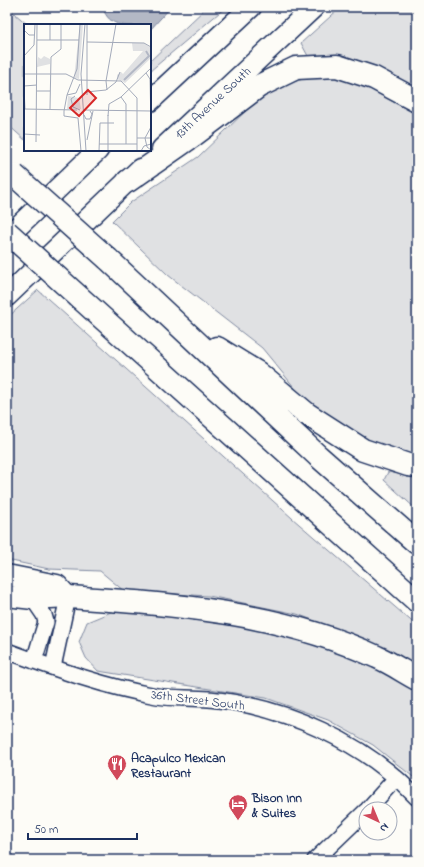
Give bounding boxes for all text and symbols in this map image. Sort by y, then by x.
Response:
inset map [24,24,151,151]
street label: 13th Avenue South [171,63,256,144]
street label: 36th Street South [150,685,246,716]
place label: Acapulco Mexican Restaurant [130,749,226,783]
restaurant icon: Acapulco Mexican Restaurant [106,753,128,781]
place label: Bison Inn & Suites [251,789,303,823]
hotel icon: Bison Inn & Suites [227,793,249,821]
north arrow [358,801,398,841]
scale bar [28,815,137,841]
text: N [376,819,392,836]
text: 50 m [34,821,58,839]

